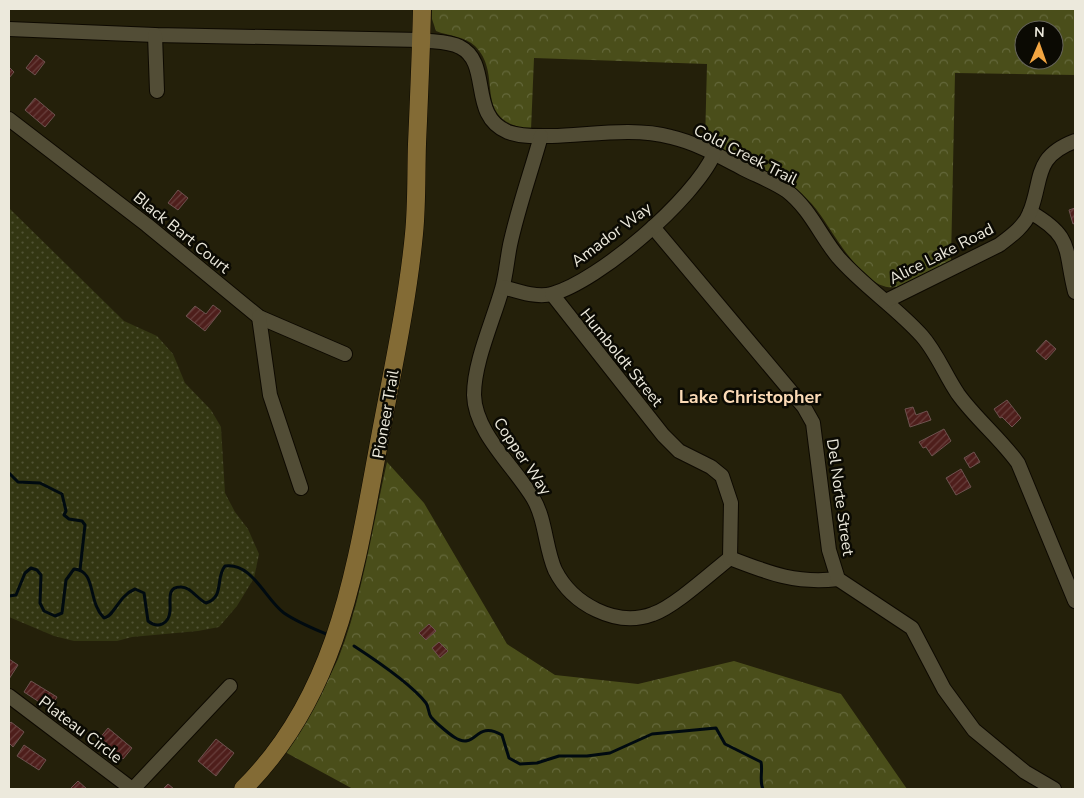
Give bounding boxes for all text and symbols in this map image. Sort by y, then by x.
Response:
north arrow [1014,20,1064,70]
text: N [1034,23,1045,42]
street label: Cold Creek Trail [690,119,801,191]
street label: Black Bart Court [128,187,235,279]
street label: Amador Way [567,197,657,272]
street label: Alice Lake Road [885,218,998,290]
street label: Humboldt Street [575,304,668,412]
street label: Pioneer Trail [367,368,405,460]
district label: Lake Christopher [679,385,821,409]
street label: Copper Way [488,413,557,500]
street label: Del Norte Street [821,437,859,557]
street label: Plateau Circle [34,691,127,769]

